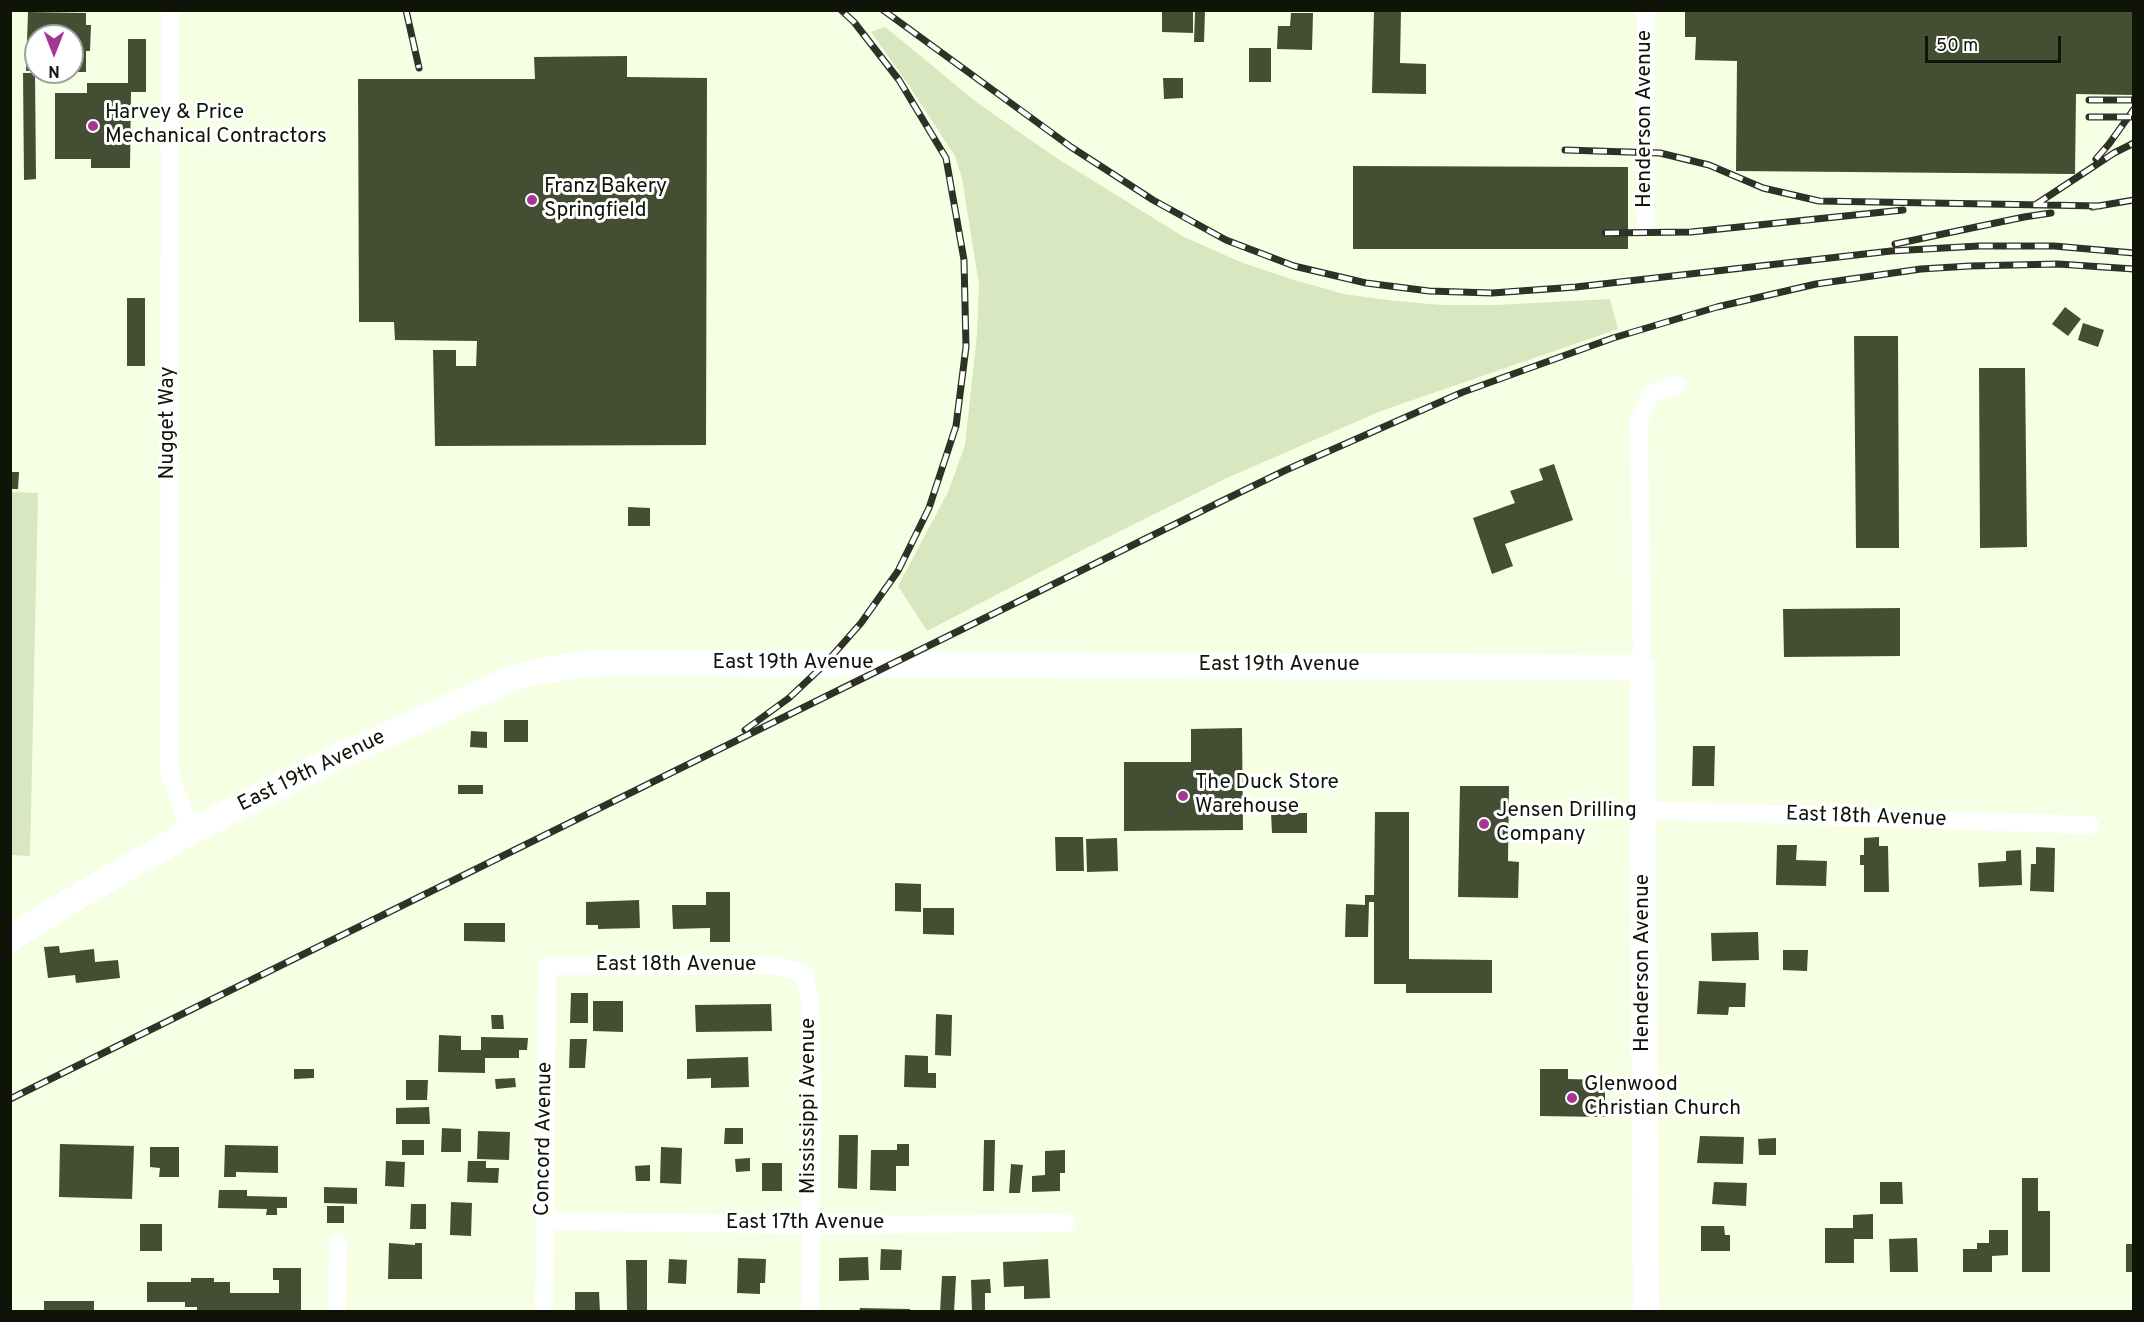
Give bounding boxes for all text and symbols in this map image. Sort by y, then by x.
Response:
north arrow [24,24,84,84]
scale bar [1928,24,2064,62]
street label: Henderson Avenue [1633,30,1659,208]
text: 50 m [1936,35,1978,58]
text: N [48,60,60,80]
place label: Harvey & Price Mechanical Contractors [105,101,327,151]
marker: Harvey & Price Mechanical Contractors [86,119,100,133]
place label: Franz Bakery Springfield [544,175,667,225]
marker: Franz Bakery Springfield [525,193,539,207]
street label: Nugget Way [156,366,182,480]
street label: East 19th Avenue [713,651,873,677]
street label: East 19th Avenue [1199,653,1359,679]
street label: East 19th Avenue [234,725,390,819]
place label: The Duck Store Warehouse [1195,771,1339,821]
marker: The Duck Store Warehouse [1176,789,1190,803]
place label: Jensen Drilling Company [1496,799,1637,849]
street label: East 18th Avenue [1785,803,1947,833]
marker: Jensen Drilling Company [1477,817,1491,831]
street label: Henderson Avenue [1631,874,1657,1052]
street label: East 18th Avenue [596,953,756,979]
street label: Mississippi Avenue [797,1018,823,1194]
street label: Concord Avenue [531,1062,559,1216]
place label: Glenwood Christian Church [1584,1073,1741,1123]
marker: Glenwood Christian Church [1565,1091,1579,1105]
street label: East 17th Avenue [726,1211,884,1237]

